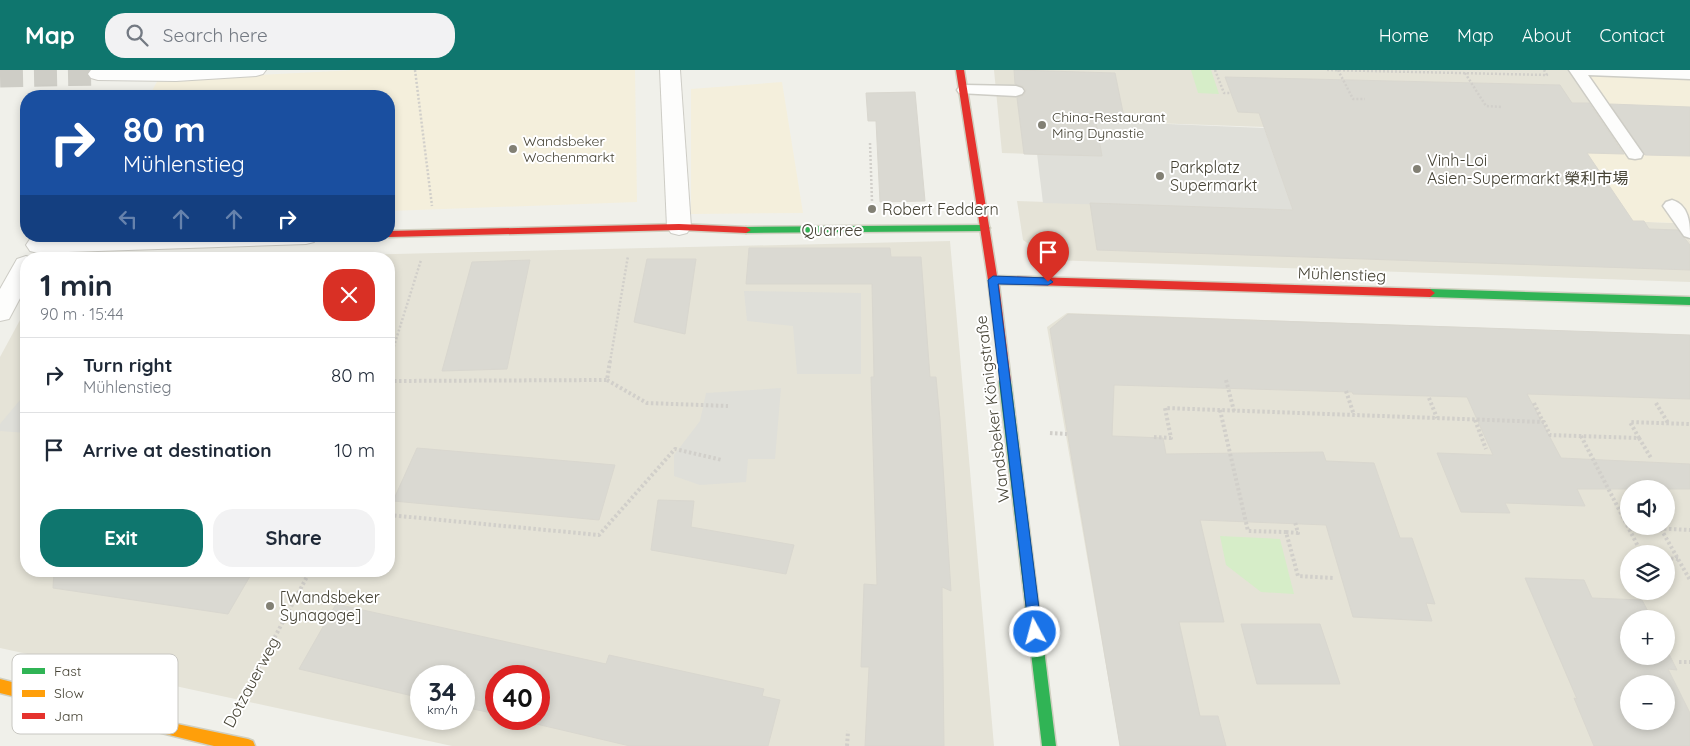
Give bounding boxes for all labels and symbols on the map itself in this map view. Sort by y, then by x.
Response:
place label: China-Restaurant Ming Dynastie [1052,108,1166,142]
marker: China-Restaurant Ming Dynastie [1036,119,1048,131]
place label: Wandsbeker Wochenmarkt [523,132,615,166]
marker: Wandsbeker Wochenmarkt [507,143,519,155]
place label: Vinh-Loi Asien-Supermarkt 榮利市場 [1427,150,1629,188]
place label: Parkplatz Supermarkt [1170,157,1257,195]
marker: Vinh-Loi Asien-Supermarkt 榮利市場 [1411,163,1423,175]
marker: Parkplatz Supermarkt [1154,170,1166,182]
place label: Robert Feddern [882,199,999,219]
marker: Robert Feddern [866,203,878,215]
street label: Quarree [801,220,863,240]
pin [1027,231,1069,282]
street label: Mühlenstieg [1297,262,1387,286]
street label: Wandsbeker Königstraße [971,314,1013,504]
place label: [Wandsbeker Synagoge] [280,587,380,625]
marker: [Wandsbeker Synagoge] [264,600,276,612]
position arrow [1008,605,1060,657]
street label: Dotzauerweg [219,633,283,731]
legend [12,654,178,734]
text: Fast [54,662,82,680]
speed limit sign: 40 [485,665,550,730]
text: Slow [54,684,84,702]
text: Jam [54,707,83,725]

